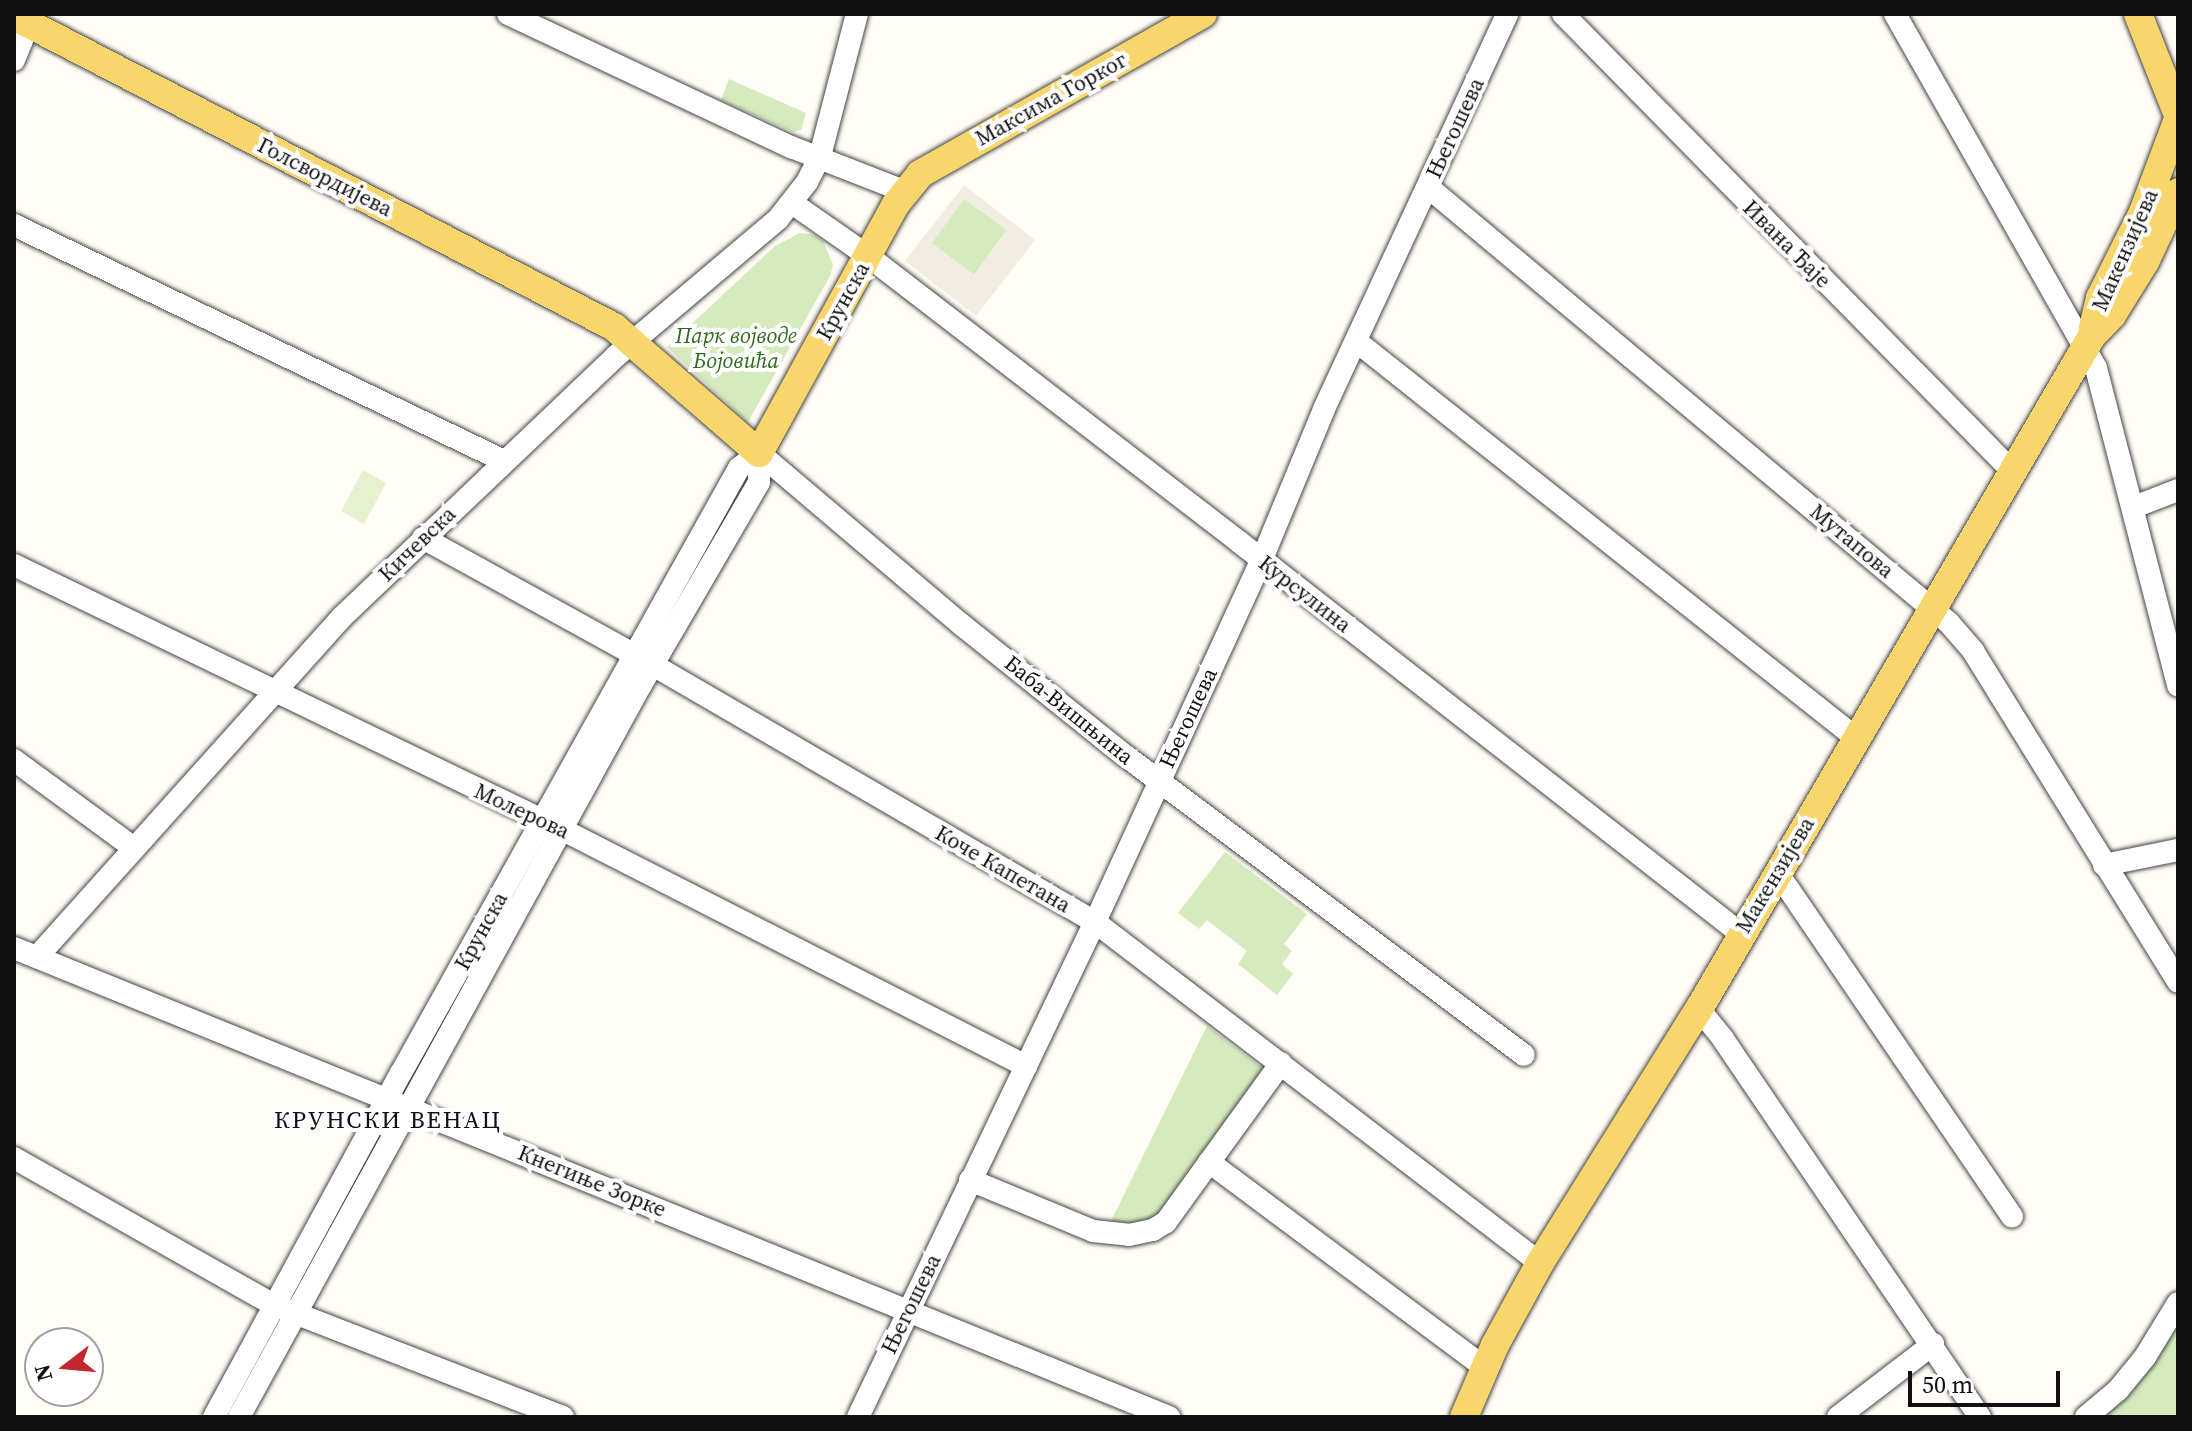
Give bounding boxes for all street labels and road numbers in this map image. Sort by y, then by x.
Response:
street label: Максима Горког [971,47,1131,151]
street label: Његошева [1420,74,1490,182]
street label: Голсвордијева [253,132,397,222]
street label: Макензијева [2086,185,2164,315]
street label: Ивана Ђаје [1737,194,1837,294]
street label: Крунска [811,257,875,345]
street label: Мутапова [1805,498,1899,584]
street label: Кичевска [373,501,461,587]
street label: Курсулина [1253,550,1357,638]
street label: Баба-Вишњина [999,650,1139,770]
street label: Његошева [1153,664,1223,772]
street label: Молерова [470,777,574,845]
street label: Макензијева [1730,812,1820,938]
street label: Коче Капетана [931,820,1075,918]
street label: Крунска [449,887,513,975]
street label: Кнегиње Зорке [514,1139,670,1223]
street label: Његошева [876,1250,946,1358]

